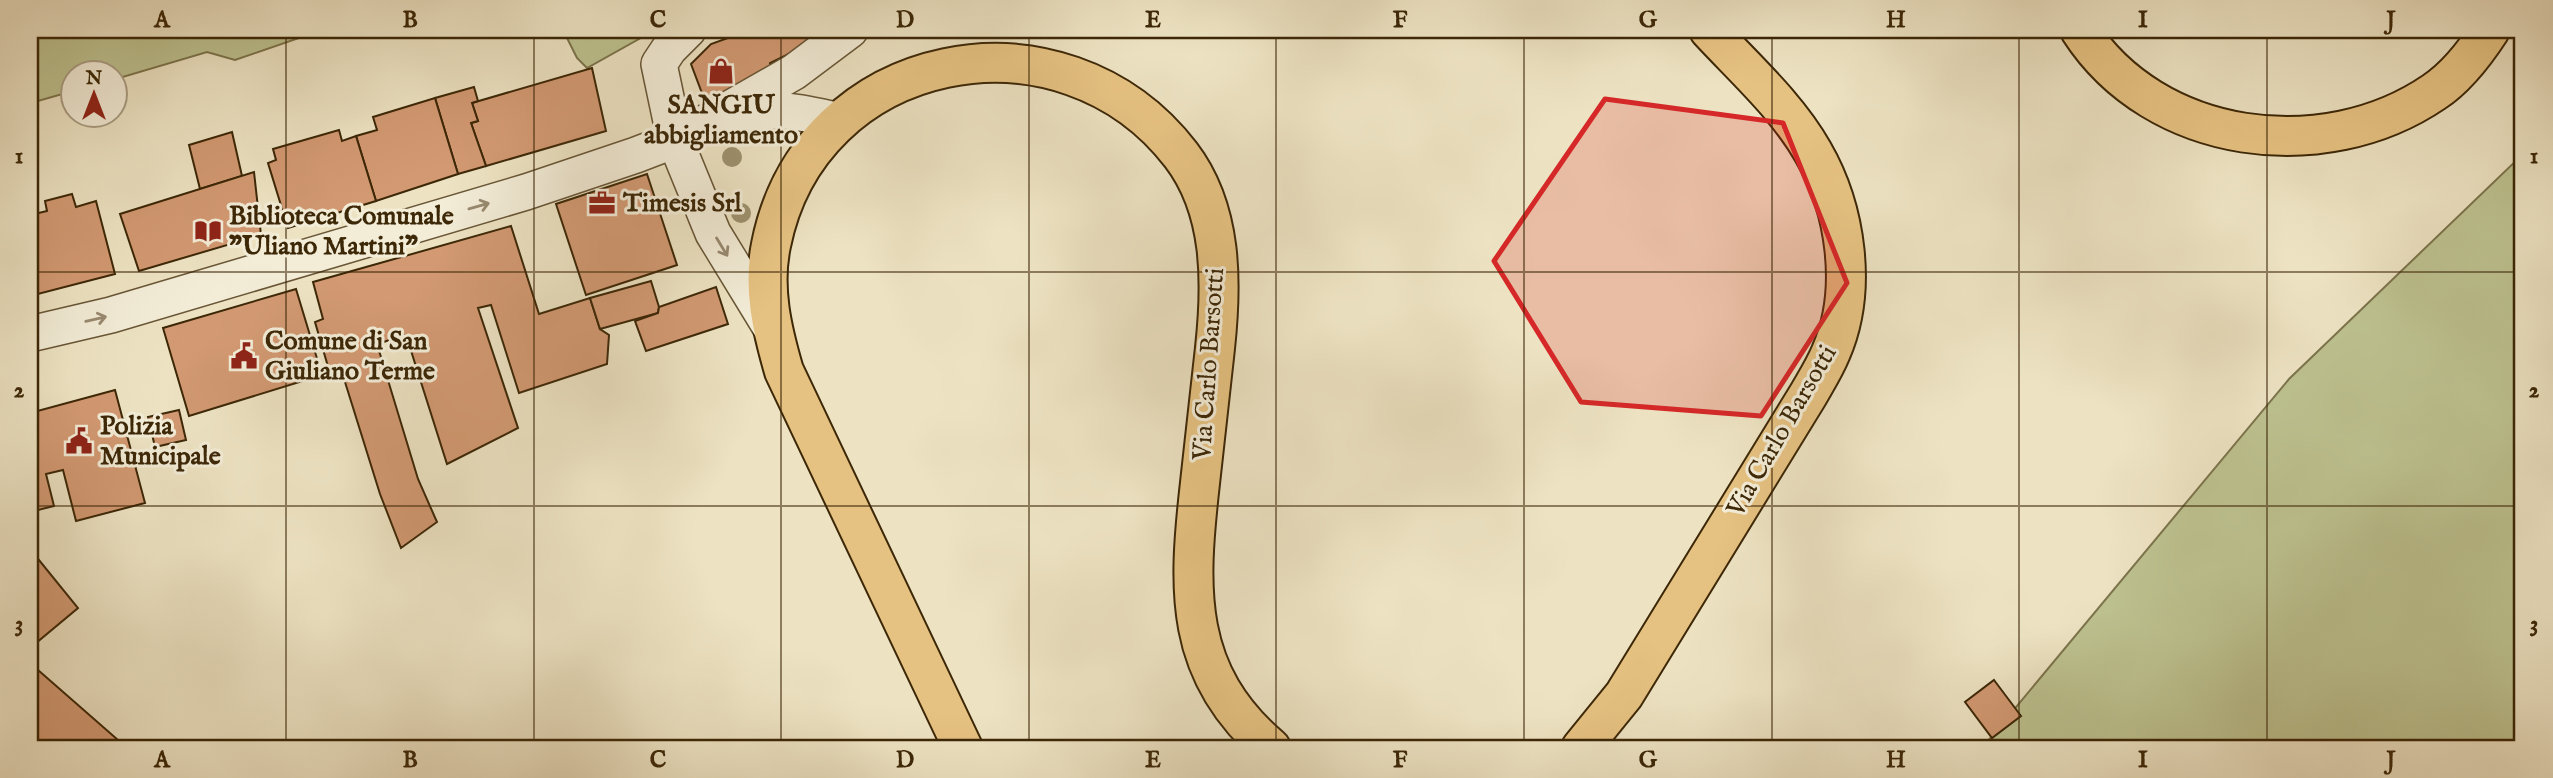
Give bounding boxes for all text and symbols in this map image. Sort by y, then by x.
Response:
text: A [153,6,171,35]
text: B [402,6,418,35]
text: C [650,6,667,35]
text: D [896,6,914,35]
text: E [1145,6,1161,35]
text: F [1393,6,1408,35]
text: G [1639,6,1658,35]
text: H [1886,6,1906,35]
text: I [2138,6,2148,35]
text: J [2383,6,2396,35]
shop icon: SANGIU abbigliamento [706,56,736,86]
north arrow [60,60,130,130]
text: N [85,67,103,91]
place label: SANGIU abbigliamento [644,89,798,152]
text: 1 [15,142,23,171]
text: 1 [2530,142,2538,171]
place label: Timesis Srl [622,187,743,220]
office icon: Timesis Srl [587,188,617,218]
one-way arrow [468,199,490,212]
place label: Biblioteca Comunale "Uliano Martini" [229,200,454,263]
library icon: Biblioteca Comunale "Uliano Martini" [193,216,223,246]
one-way arrow [715,237,729,257]
street label: Via Carlo Barsotti [1186,267,1232,462]
one-way arrow [84,311,107,325]
place label: Comune di San Giuliano Terme [265,325,435,388]
street label: Via Carlo Barsotti [1719,339,1845,524]
public building icon: Comune di San Giuliano Terme [229,341,259,371]
text: 2 [14,376,25,405]
text: 2 [2529,376,2540,405]
place label: Polizia Municipale [100,410,221,473]
public building icon: Polizia Municipale [64,426,94,456]
text: 3 [15,610,23,639]
text: 3 [2530,610,2538,639]
text: A [153,746,171,775]
text: B [402,746,418,775]
text: C [650,746,667,775]
text: D [896,746,914,775]
text: E [1145,746,1161,775]
text: F [1393,746,1408,775]
text: G [1639,746,1658,775]
text: H [1886,746,1906,775]
text: I [2138,746,2148,775]
text: J [2383,746,2396,775]

